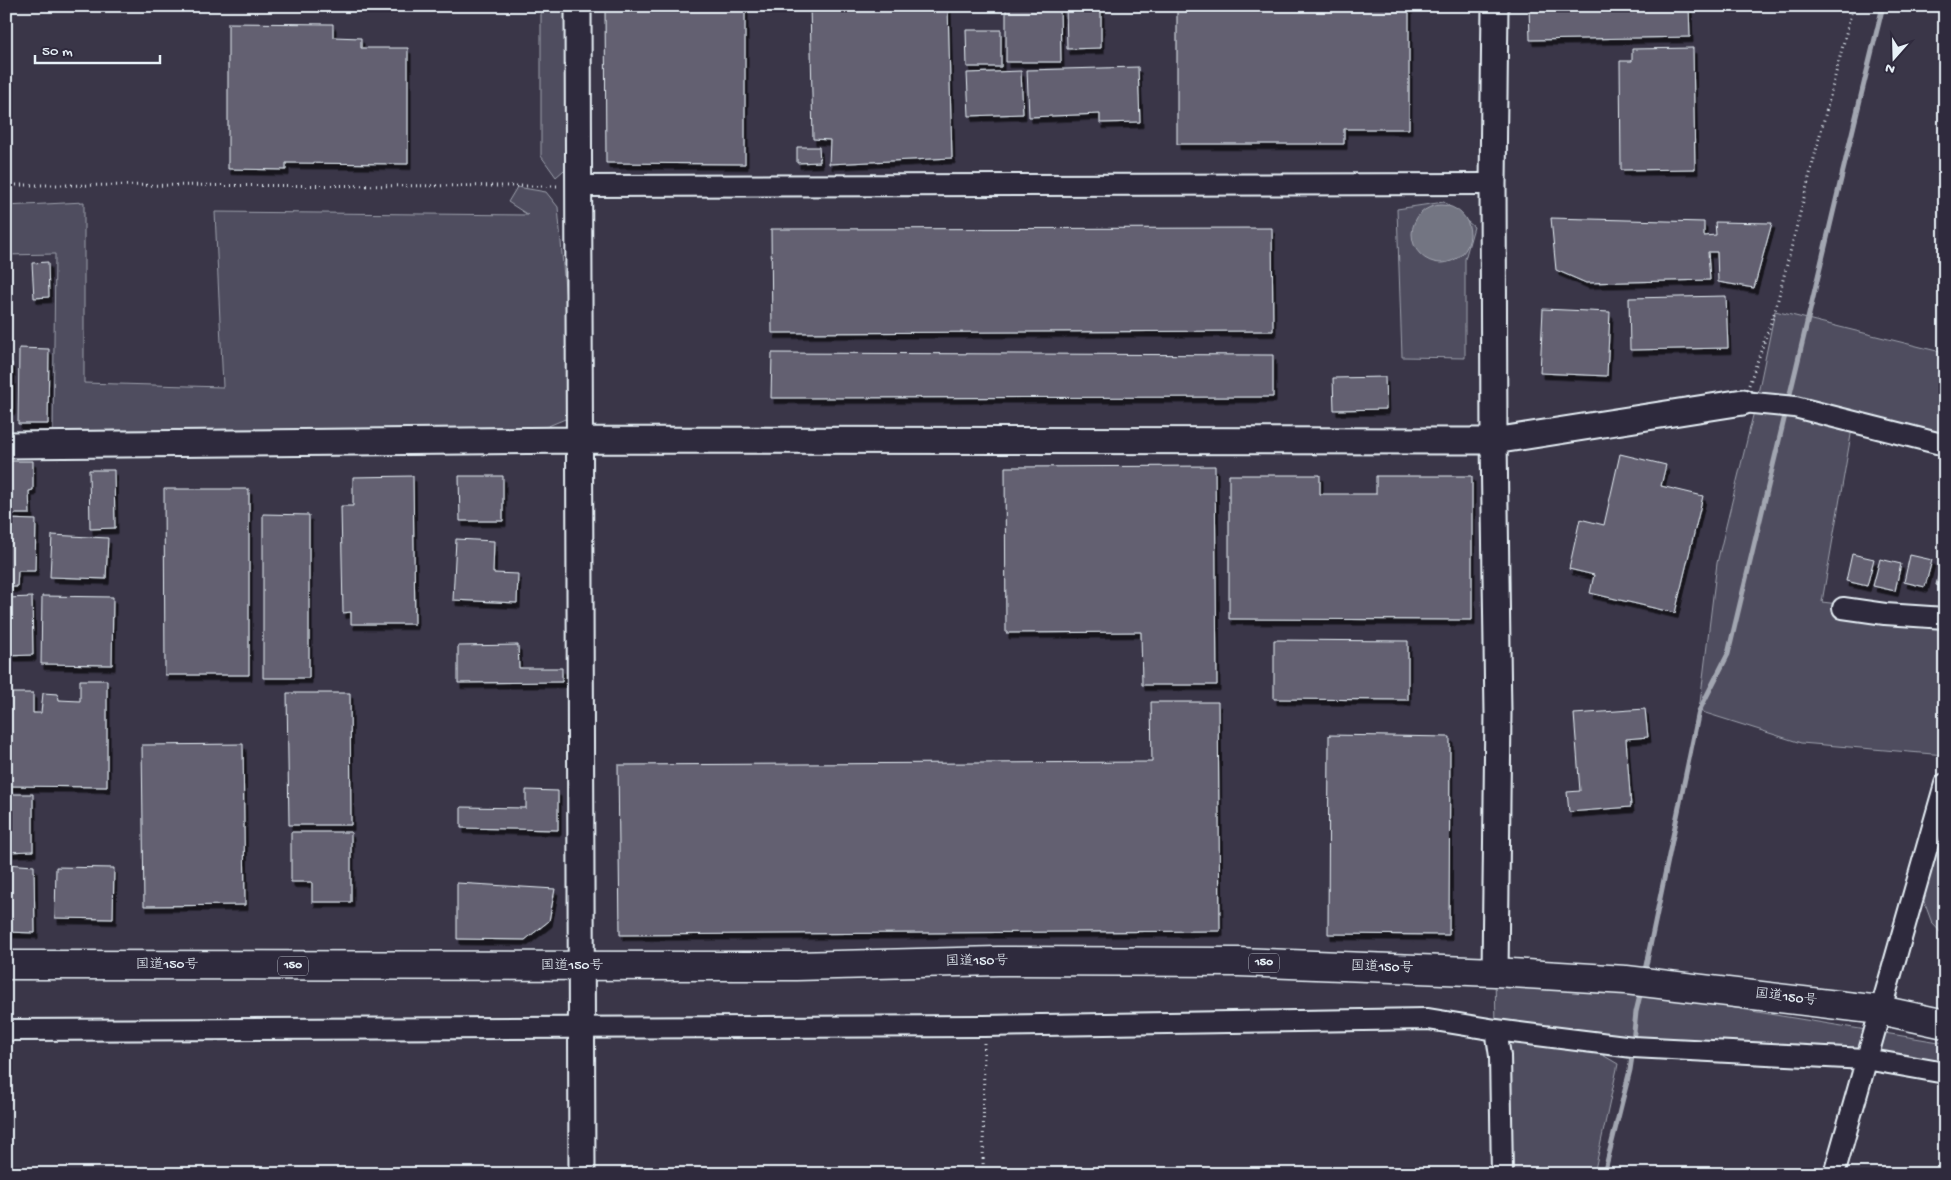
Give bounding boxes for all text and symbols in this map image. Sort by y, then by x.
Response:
scale bar [35,32,160,64]
north arrow [1868,32,1918,82]
text: 50 m [42,43,73,61]
text: N [1883,58,1898,77]
street label: 国道150号 [945,953,1009,971]
road number: 150 [1249,954,1279,972]
road number: 150 [278,956,308,976]
street label: 国道150号 [136,957,198,974]
street label: 国道150号 [541,958,603,975]
street label: 国道150号 [1350,958,1414,978]
street label: 国道150号 [1754,986,1818,1010]

